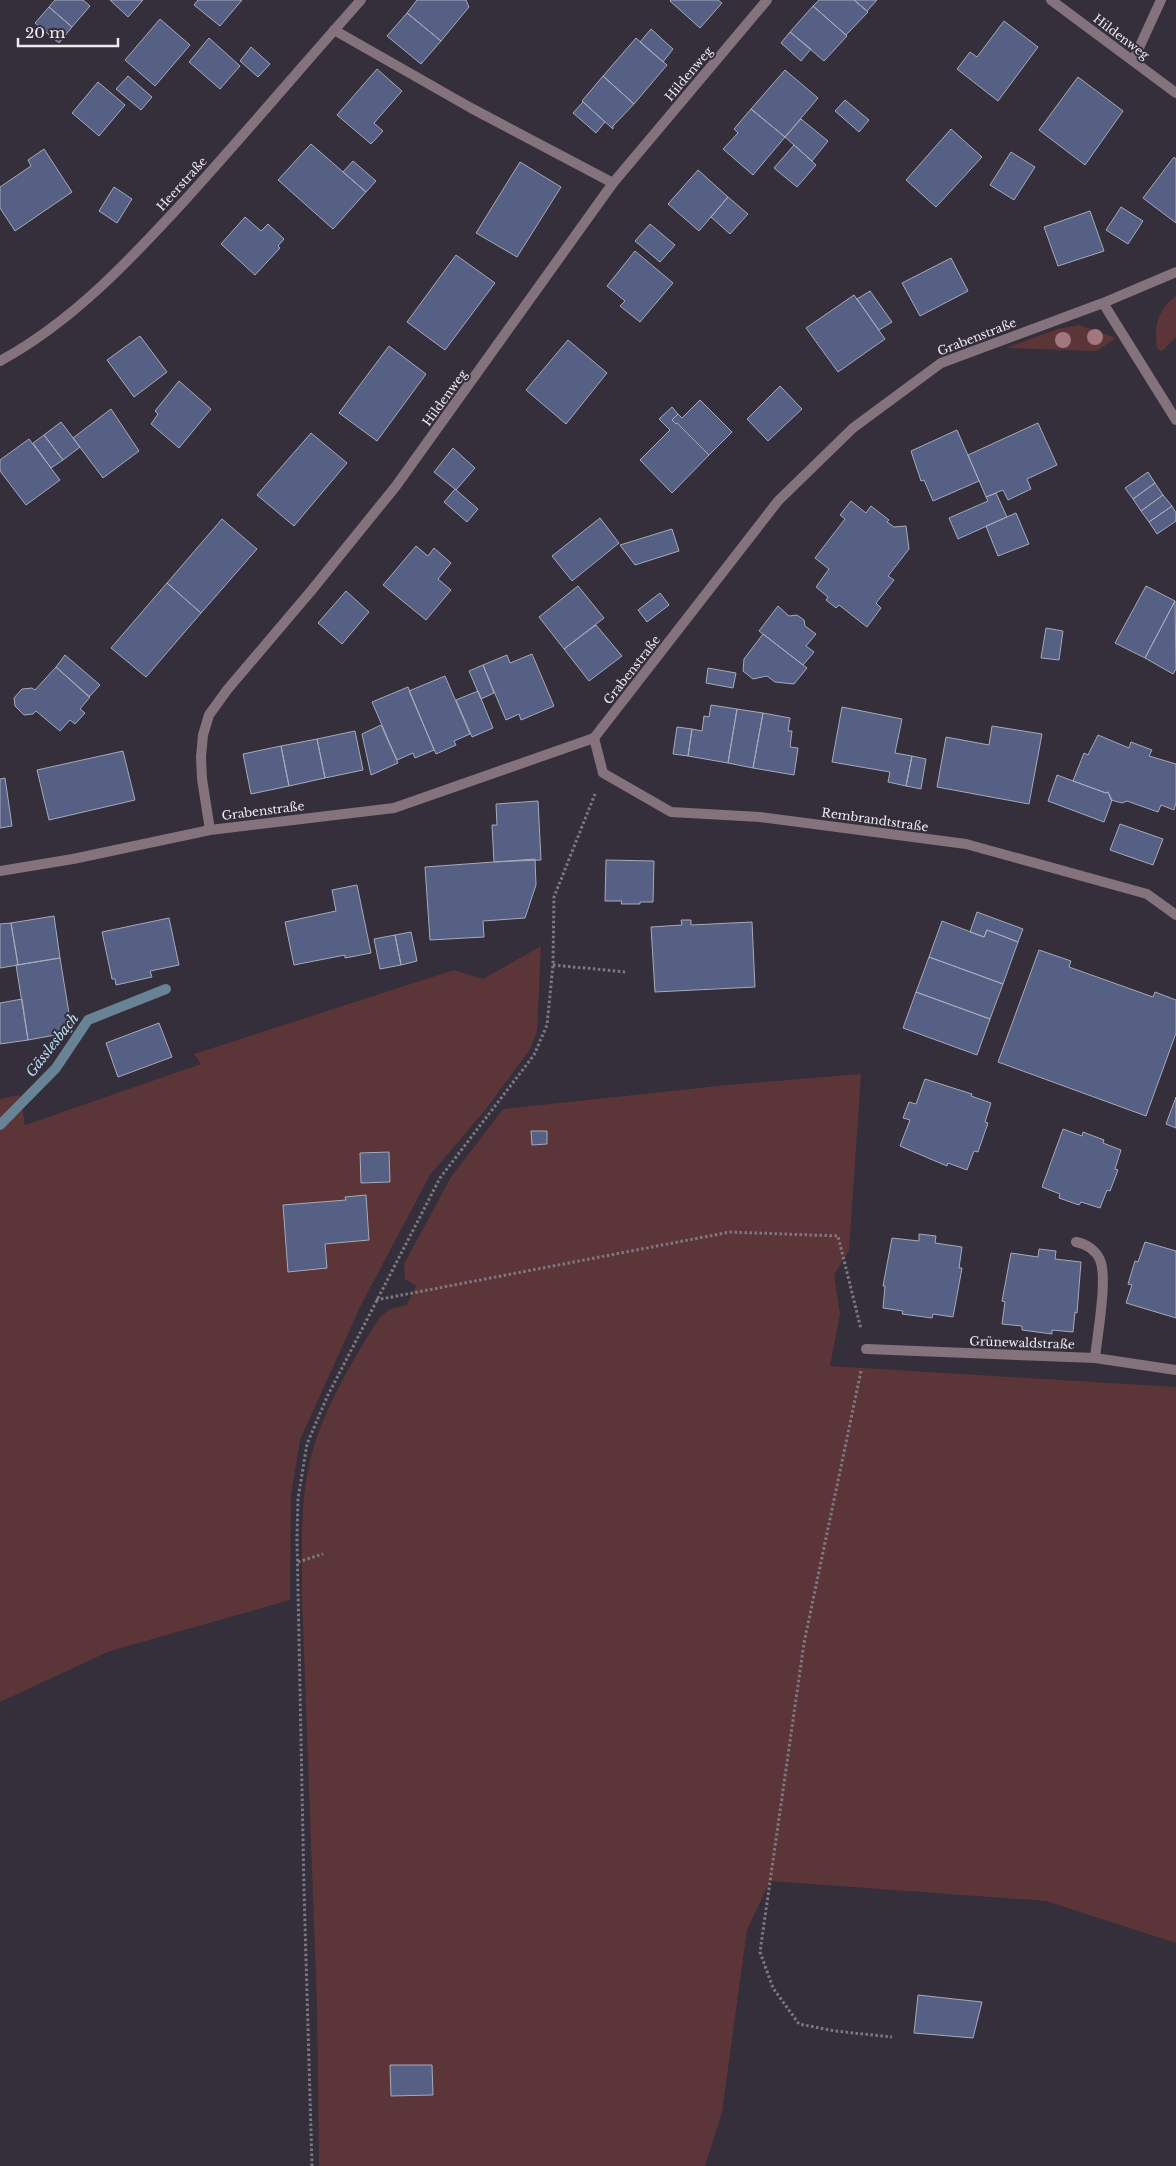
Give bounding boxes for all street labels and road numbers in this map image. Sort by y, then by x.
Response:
street label: Hildenweg [1090,11,1153,63]
street label: Hildenweg [662,43,716,104]
street label: Heerstraße [153,153,210,214]
street label: Grabenstraße [935,315,1018,358]
street label: Hildenweg [419,366,471,429]
street label: Grabenstraße [600,632,663,707]
street label: Grabenstraße [221,798,305,823]
street label: Rembrandtstraße [821,805,930,834]
street label: Grünewaldstraße [969,1333,1075,1352]

